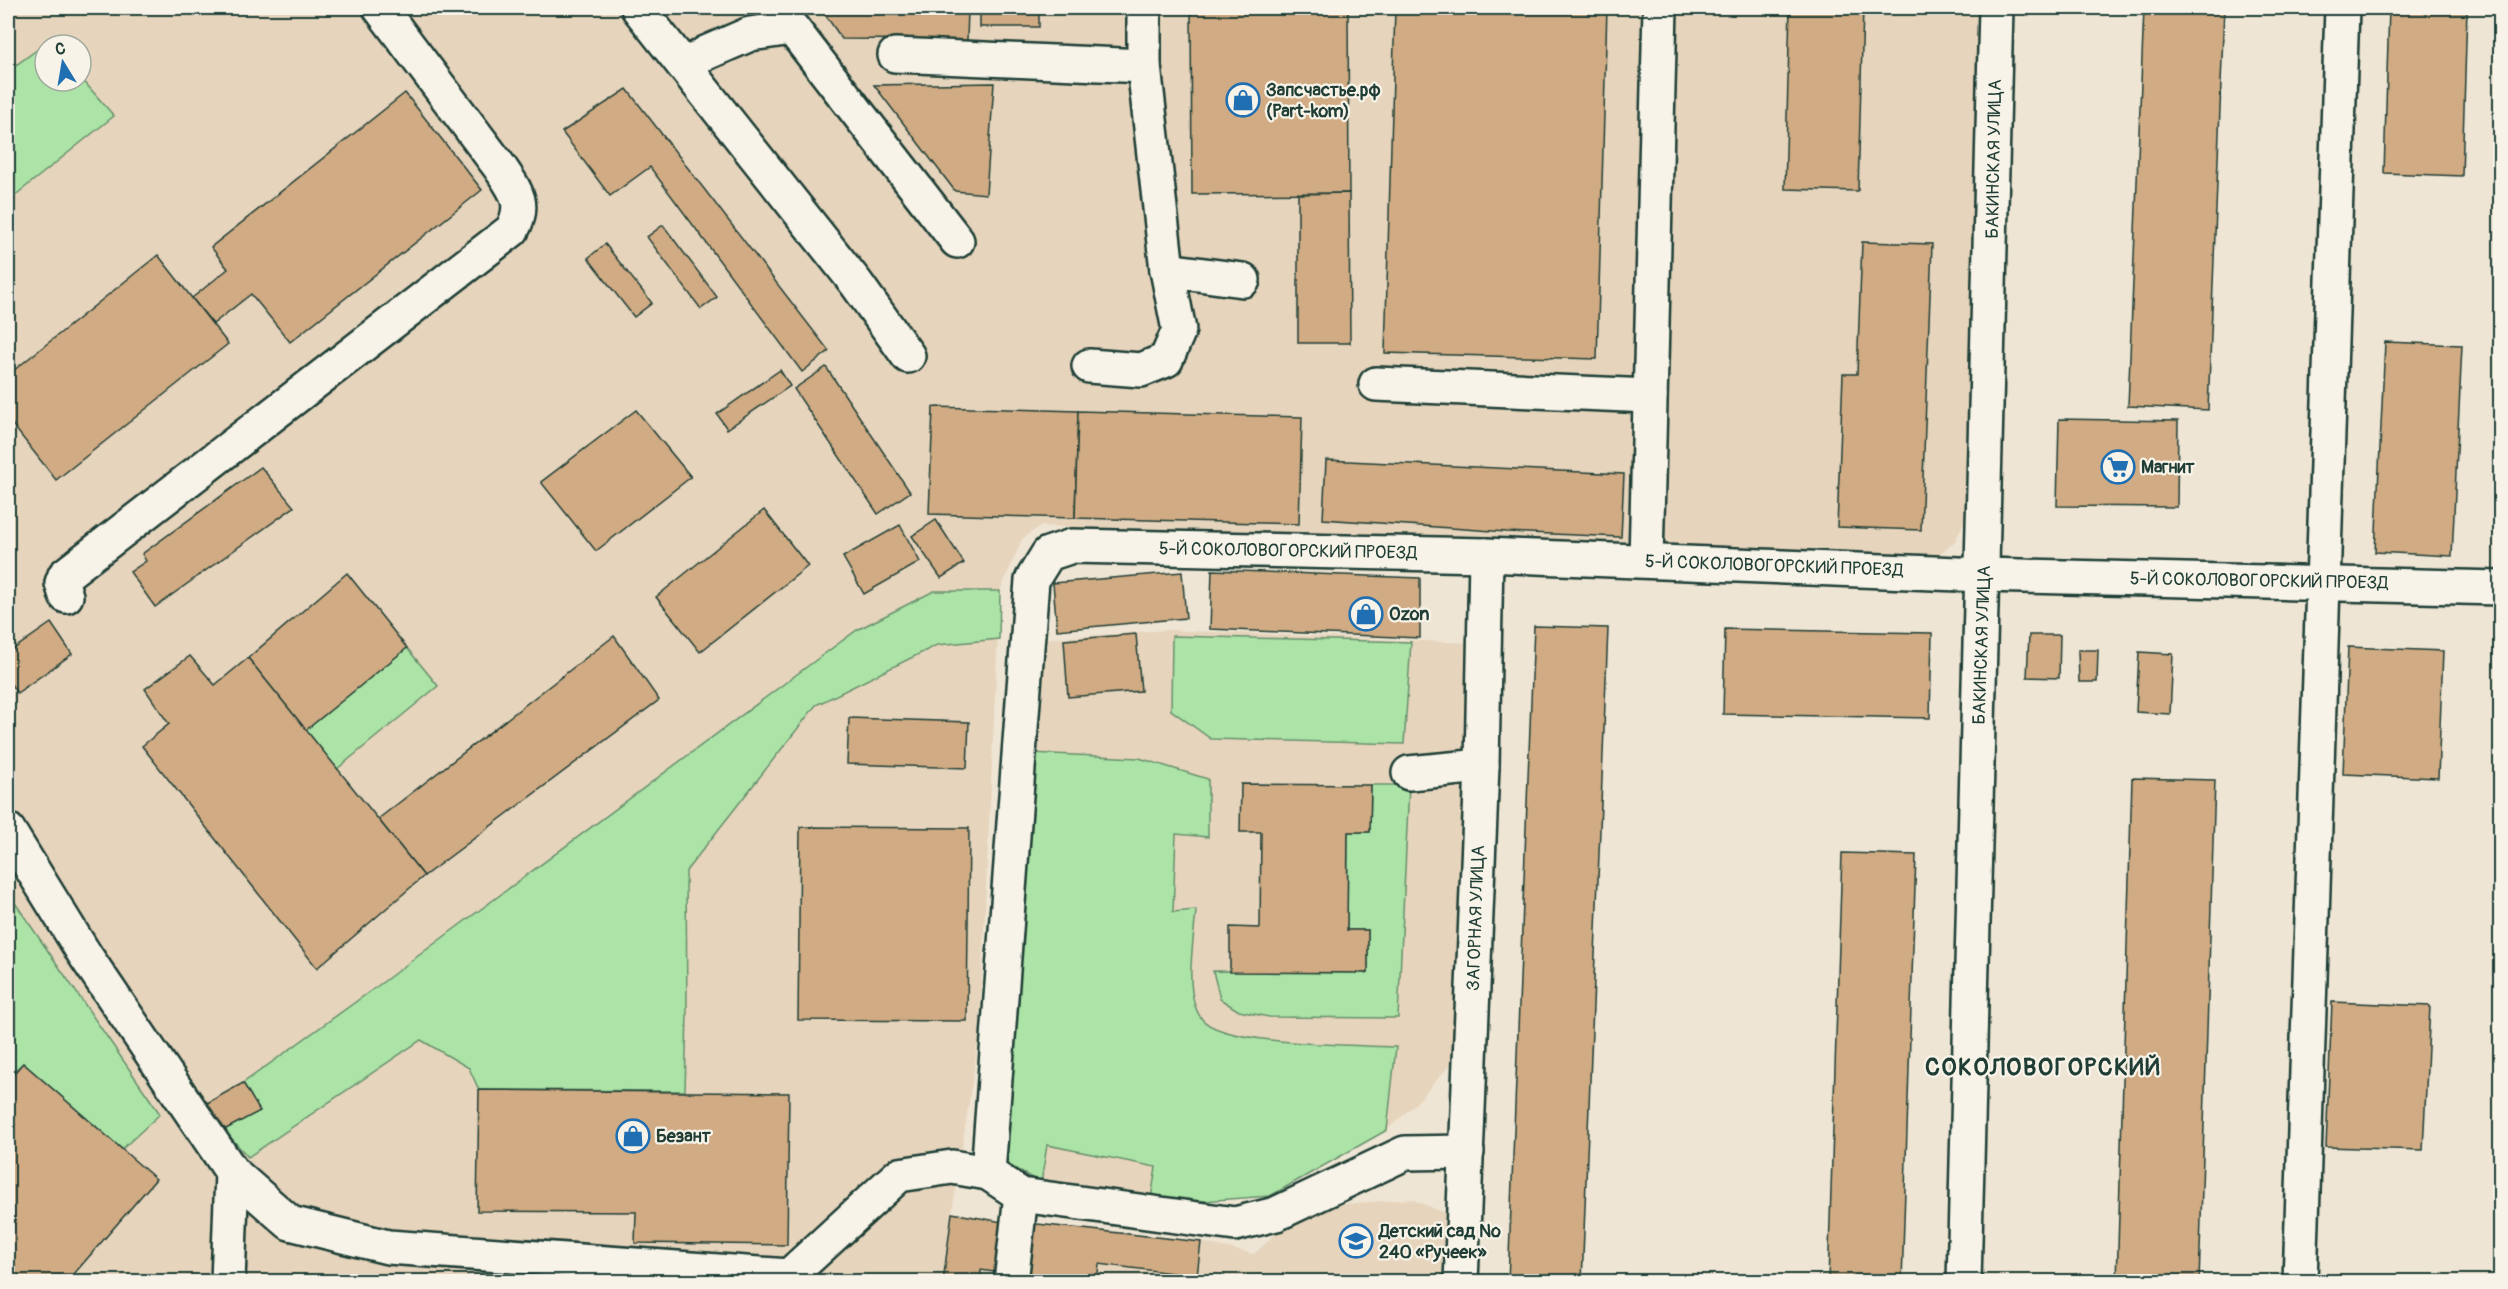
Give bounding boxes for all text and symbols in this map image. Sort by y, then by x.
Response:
north arrow [33,33,93,93]
text: С [54,38,67,60]
place label: Запсчастье.рф (Part-kom) [1266,79,1381,123]
street label: БАКИНСКАЯ УЛИЦА [1981,79,2007,239]
shop icon: Запсчастье.рф (Part-kom) [1225,82,1261,118]
supermarket icon: Магнит [2100,449,2136,485]
place label: Магнит [2141,456,2195,479]
street label: 5-Й СОКОЛОВОГОРСКИЙ ПРОЕЗД [1159,537,1418,565]
street label: 5-Й СОКОЛОВОГОРСКИЙ ПРОЕЗД [1644,550,1904,582]
street label: БАКИНСКАЯ УЛИЦА [1968,565,1996,725]
street label: 5-Й СОКОЛОВОГОРСКИЙ ПРОЕЗД [2130,567,2389,595]
shop icon: Ozon [1348,596,1384,632]
place label: Ozon [1389,603,1429,626]
street label: ЗАГОРНАЯ УЛИЦА [1462,844,1490,991]
district label: СОКОЛОВОГОРСКИЙ [1925,1053,2161,1082]
shop icon: Безант [615,1118,651,1154]
place label: Безант [656,1125,712,1148]
place label: Детский сад № 240 «Ручеек» [1378,1220,1501,1264]
school or university icon: Детский сад № 240 «Ручеек» [1338,1223,1374,1259]

